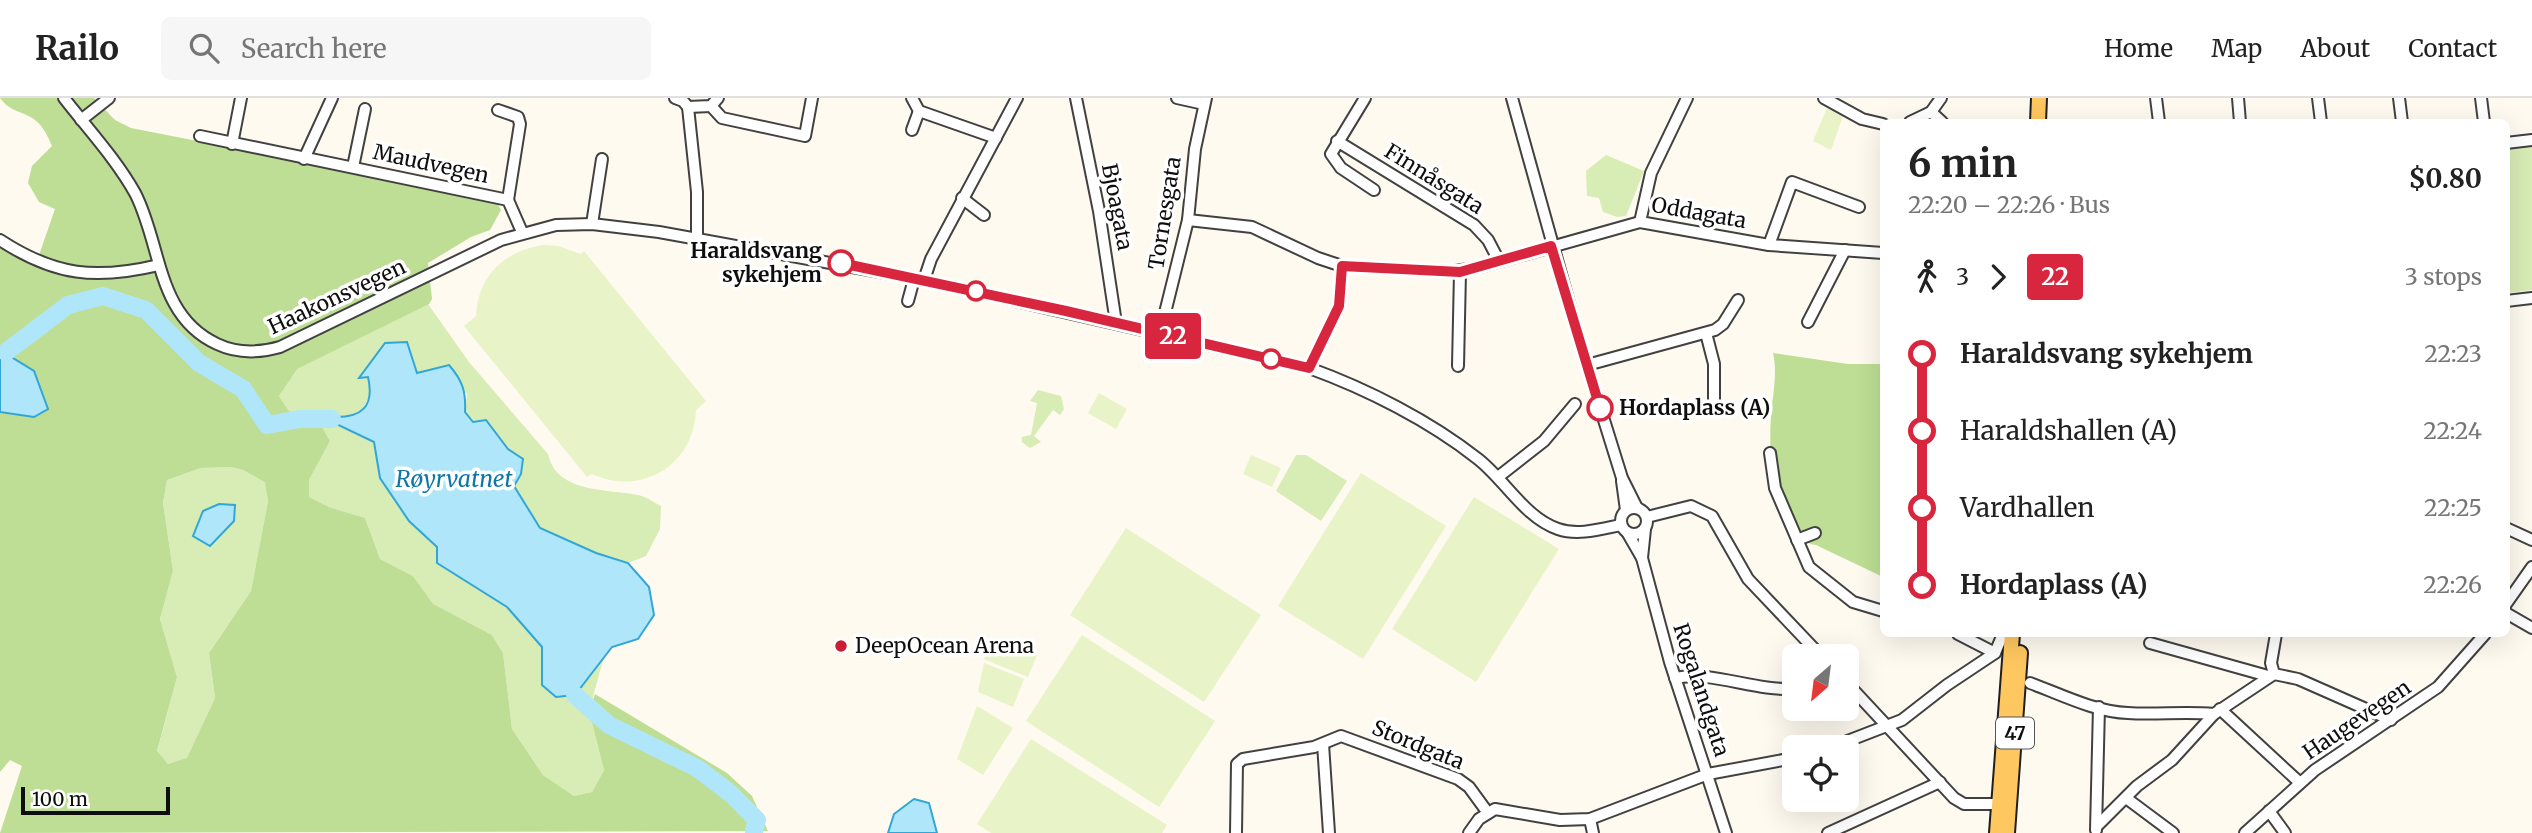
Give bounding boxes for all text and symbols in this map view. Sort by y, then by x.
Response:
search box [161,17,651,80]
text: Railo [35,28,119,69]
icon: search [185,29,223,67]
text: Search here [241,32,387,65]
text: Home [2104,33,2173,64]
text: Map [2211,33,2262,64]
text: About [2300,33,2370,64]
text: Contact [2408,33,2497,64]
street label: Finnåsgata [1380,137,1489,220]
street label: Maudvegen [371,138,492,189]
text: 6 min [1908,140,2017,187]
street label: Tornesgata [1142,155,1187,271]
street label: Bjoagata [1096,161,1139,252]
text: $0.80 [2409,162,2482,195]
text: 22:20 – 22:26 · Bus [1908,190,2110,219]
street label: Oddagata [1650,191,1749,234]
place label: Haraldsvang sykehjem [690,237,822,288]
marker: Haraldsvang sykehjem [828,250,854,276]
street label: Haakonsvegen [264,253,410,340]
icon: walk [1908,258,1946,296]
icon: forward [1979,258,2017,296]
text: 22 [2041,261,2069,292]
text: 3 [1956,262,1969,291]
text: 3 stops [2405,262,2482,291]
unlabelled marker [966,281,986,301]
line badge: 22 [1142,313,1204,359]
text: 22 [1159,320,1187,351]
text: Haraldsvang sykehjem [1960,337,2253,370]
text: 22:23 [2424,339,2482,368]
unlabelled marker [1261,349,1281,369]
place label: Hordaplass (A) [1619,394,1770,421]
marker: Hordaplass (A) [1587,395,1613,421]
text: Haraldshallen (A) [1960,414,2177,447]
text: 22:24 [2423,416,2482,445]
water label: Røyrvatnet [396,464,513,493]
text: Vardhallen [1960,491,2095,524]
text: 22:25 [2424,493,2482,522]
text: Hordaplass (A) [1960,568,2147,601]
text: 22:26 [2423,570,2482,599]
street label: Rogalandgata [1667,620,1736,760]
place label: DeepOcean Arena [855,632,1034,659]
marker: DeepOcean Arena [833,638,849,654]
north arrow [1782,644,1858,721]
map controls [1782,644,1859,812]
street label: Haugevegen [2298,674,2416,766]
street label: Stordgata [1368,714,1468,775]
road number: 47 [1996,718,2034,748]
button: locate [1782,735,1859,812]
scale bar [21,784,170,816]
text: 100 m [32,787,88,811]

